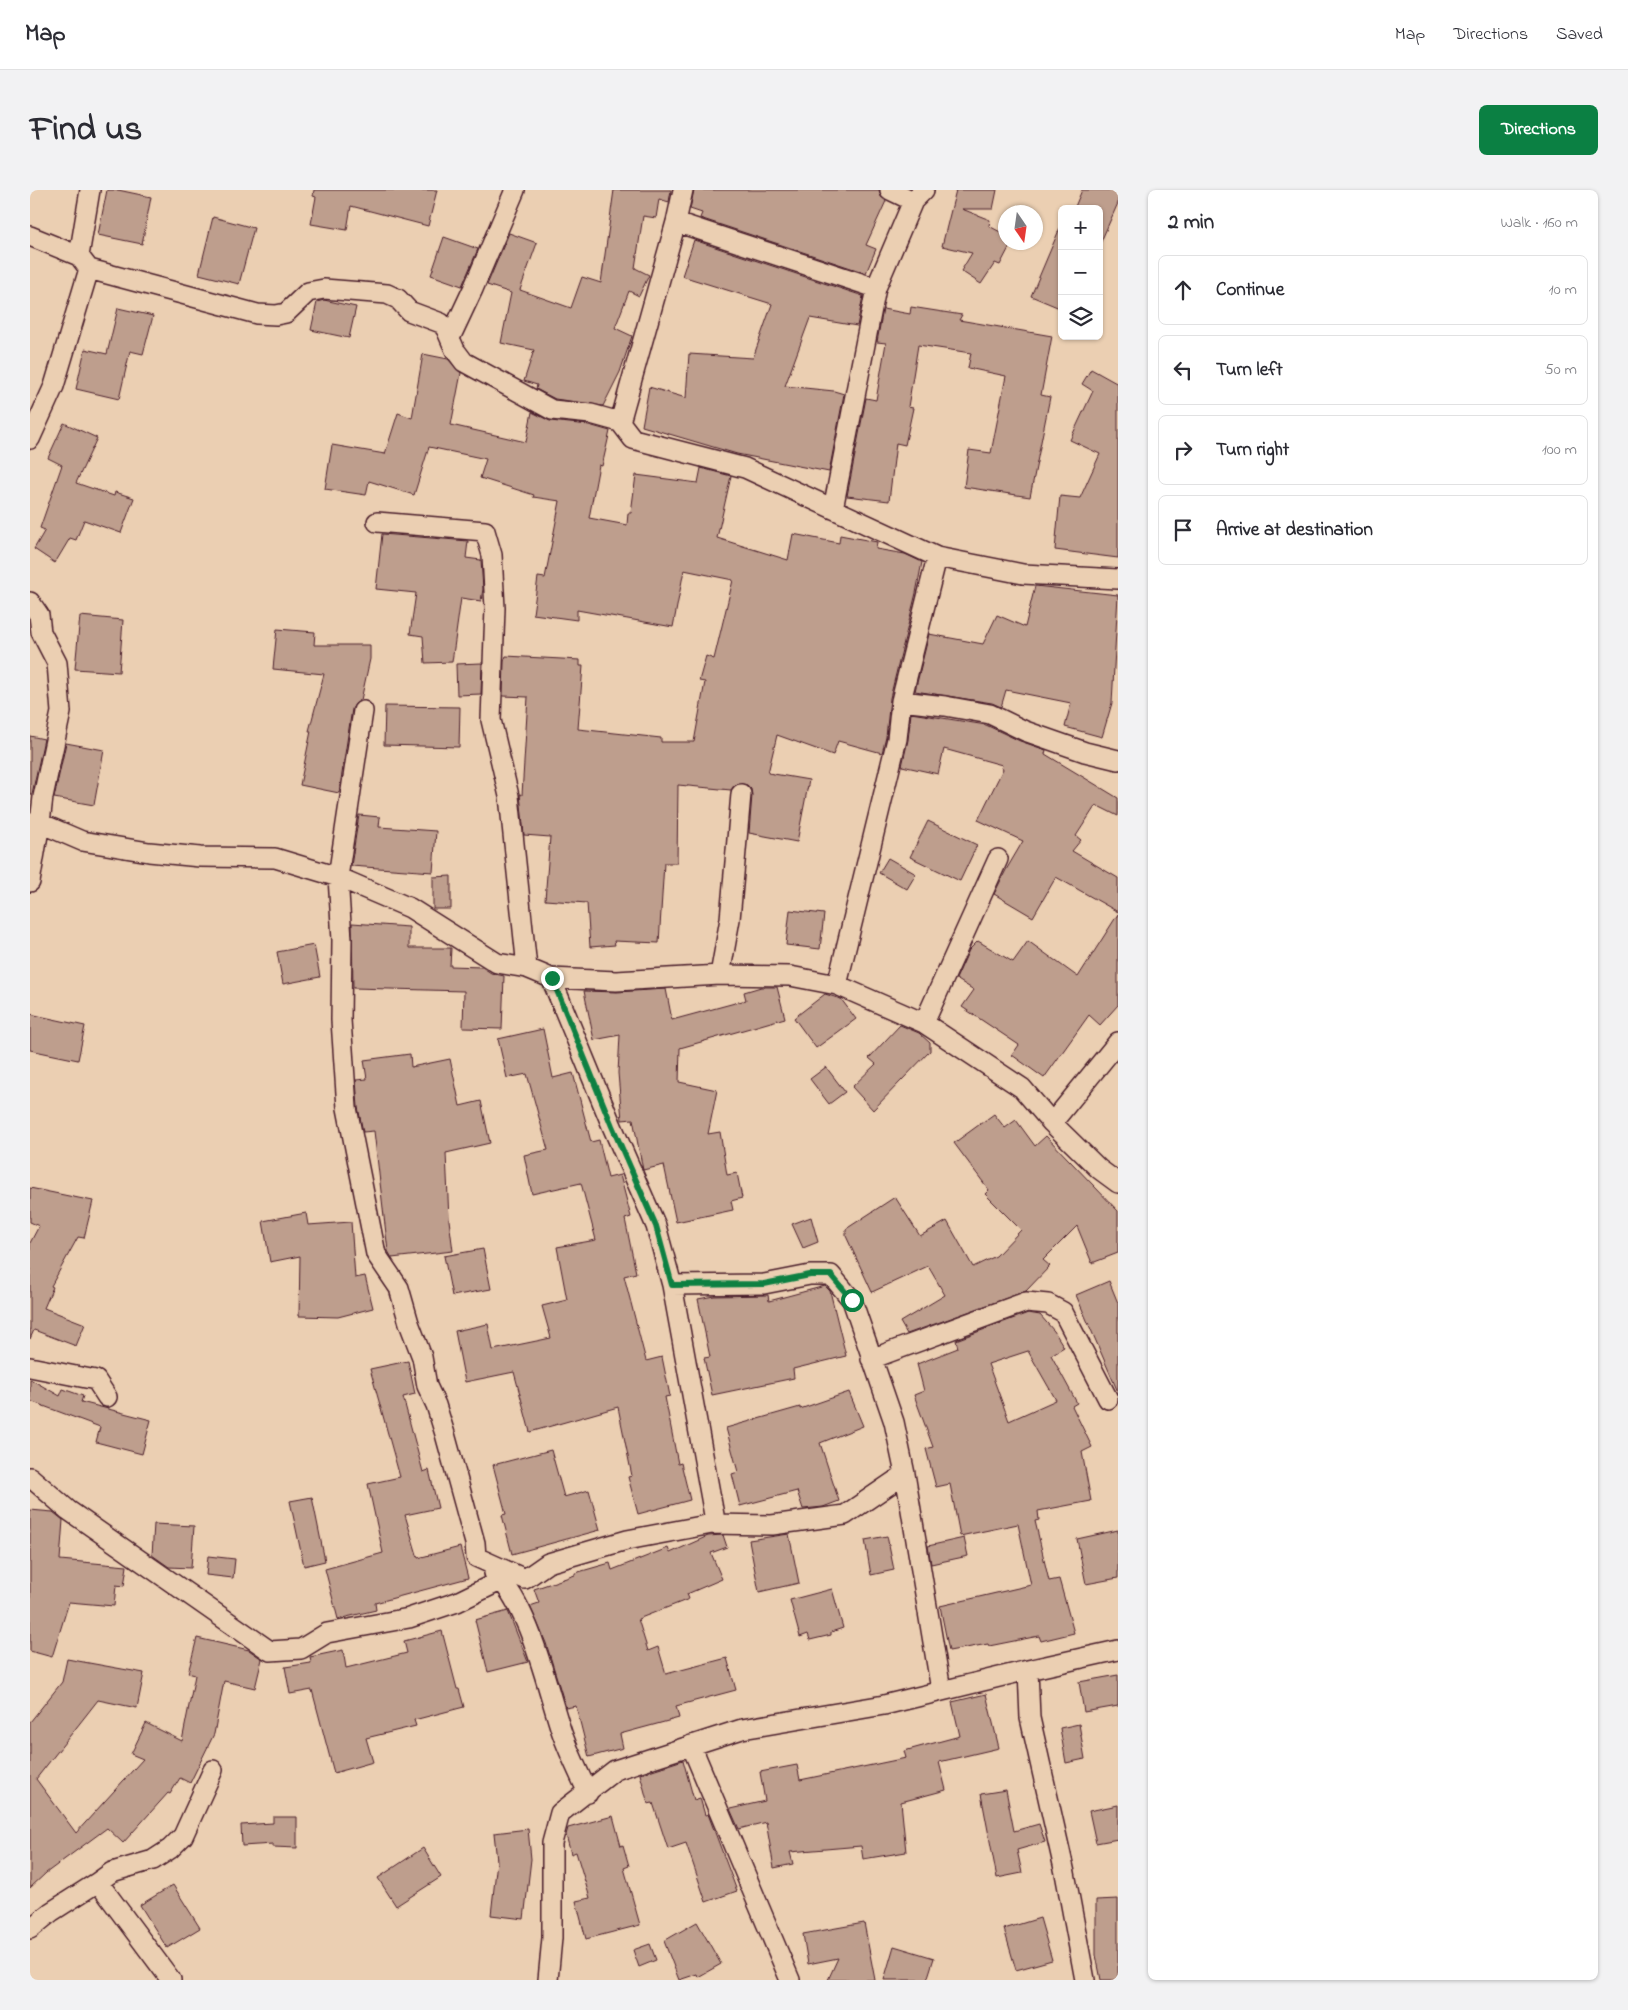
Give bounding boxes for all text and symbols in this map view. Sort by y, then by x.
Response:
text: Map [25,17,66,52]
text: Map [1395,22,1425,48]
text: Directions [1453,22,1528,48]
text: Saved [1556,22,1603,48]
text: Find us [30,105,142,156]
button: Directions [1479,105,1598,155]
north arrow [998,205,1043,250]
map controls [1058,205,1103,340]
button: + [1058,205,1103,250]
text: 2 min [1168,208,1214,238]
text: Walk · 160 m [1500,211,1578,235]
button: − [1058,250,1103,295]
icon: ahead [1169,276,1197,304]
text: Continue [1216,277,1284,304]
text: 10 m [1549,278,1577,302]
button: layers [1058,295,1103,340]
icon: left [1169,356,1197,384]
text: Turn left [1216,357,1283,384]
text: 50 m [1545,358,1577,382]
icon: right [1169,436,1197,464]
text: Turn right [1216,437,1289,464]
text: 100 m [1542,438,1577,462]
icon: arrive [1169,516,1197,544]
text: Arrive at destination [1216,517,1373,544]
route end [541,967,564,990]
route start [841,1289,864,1312]

